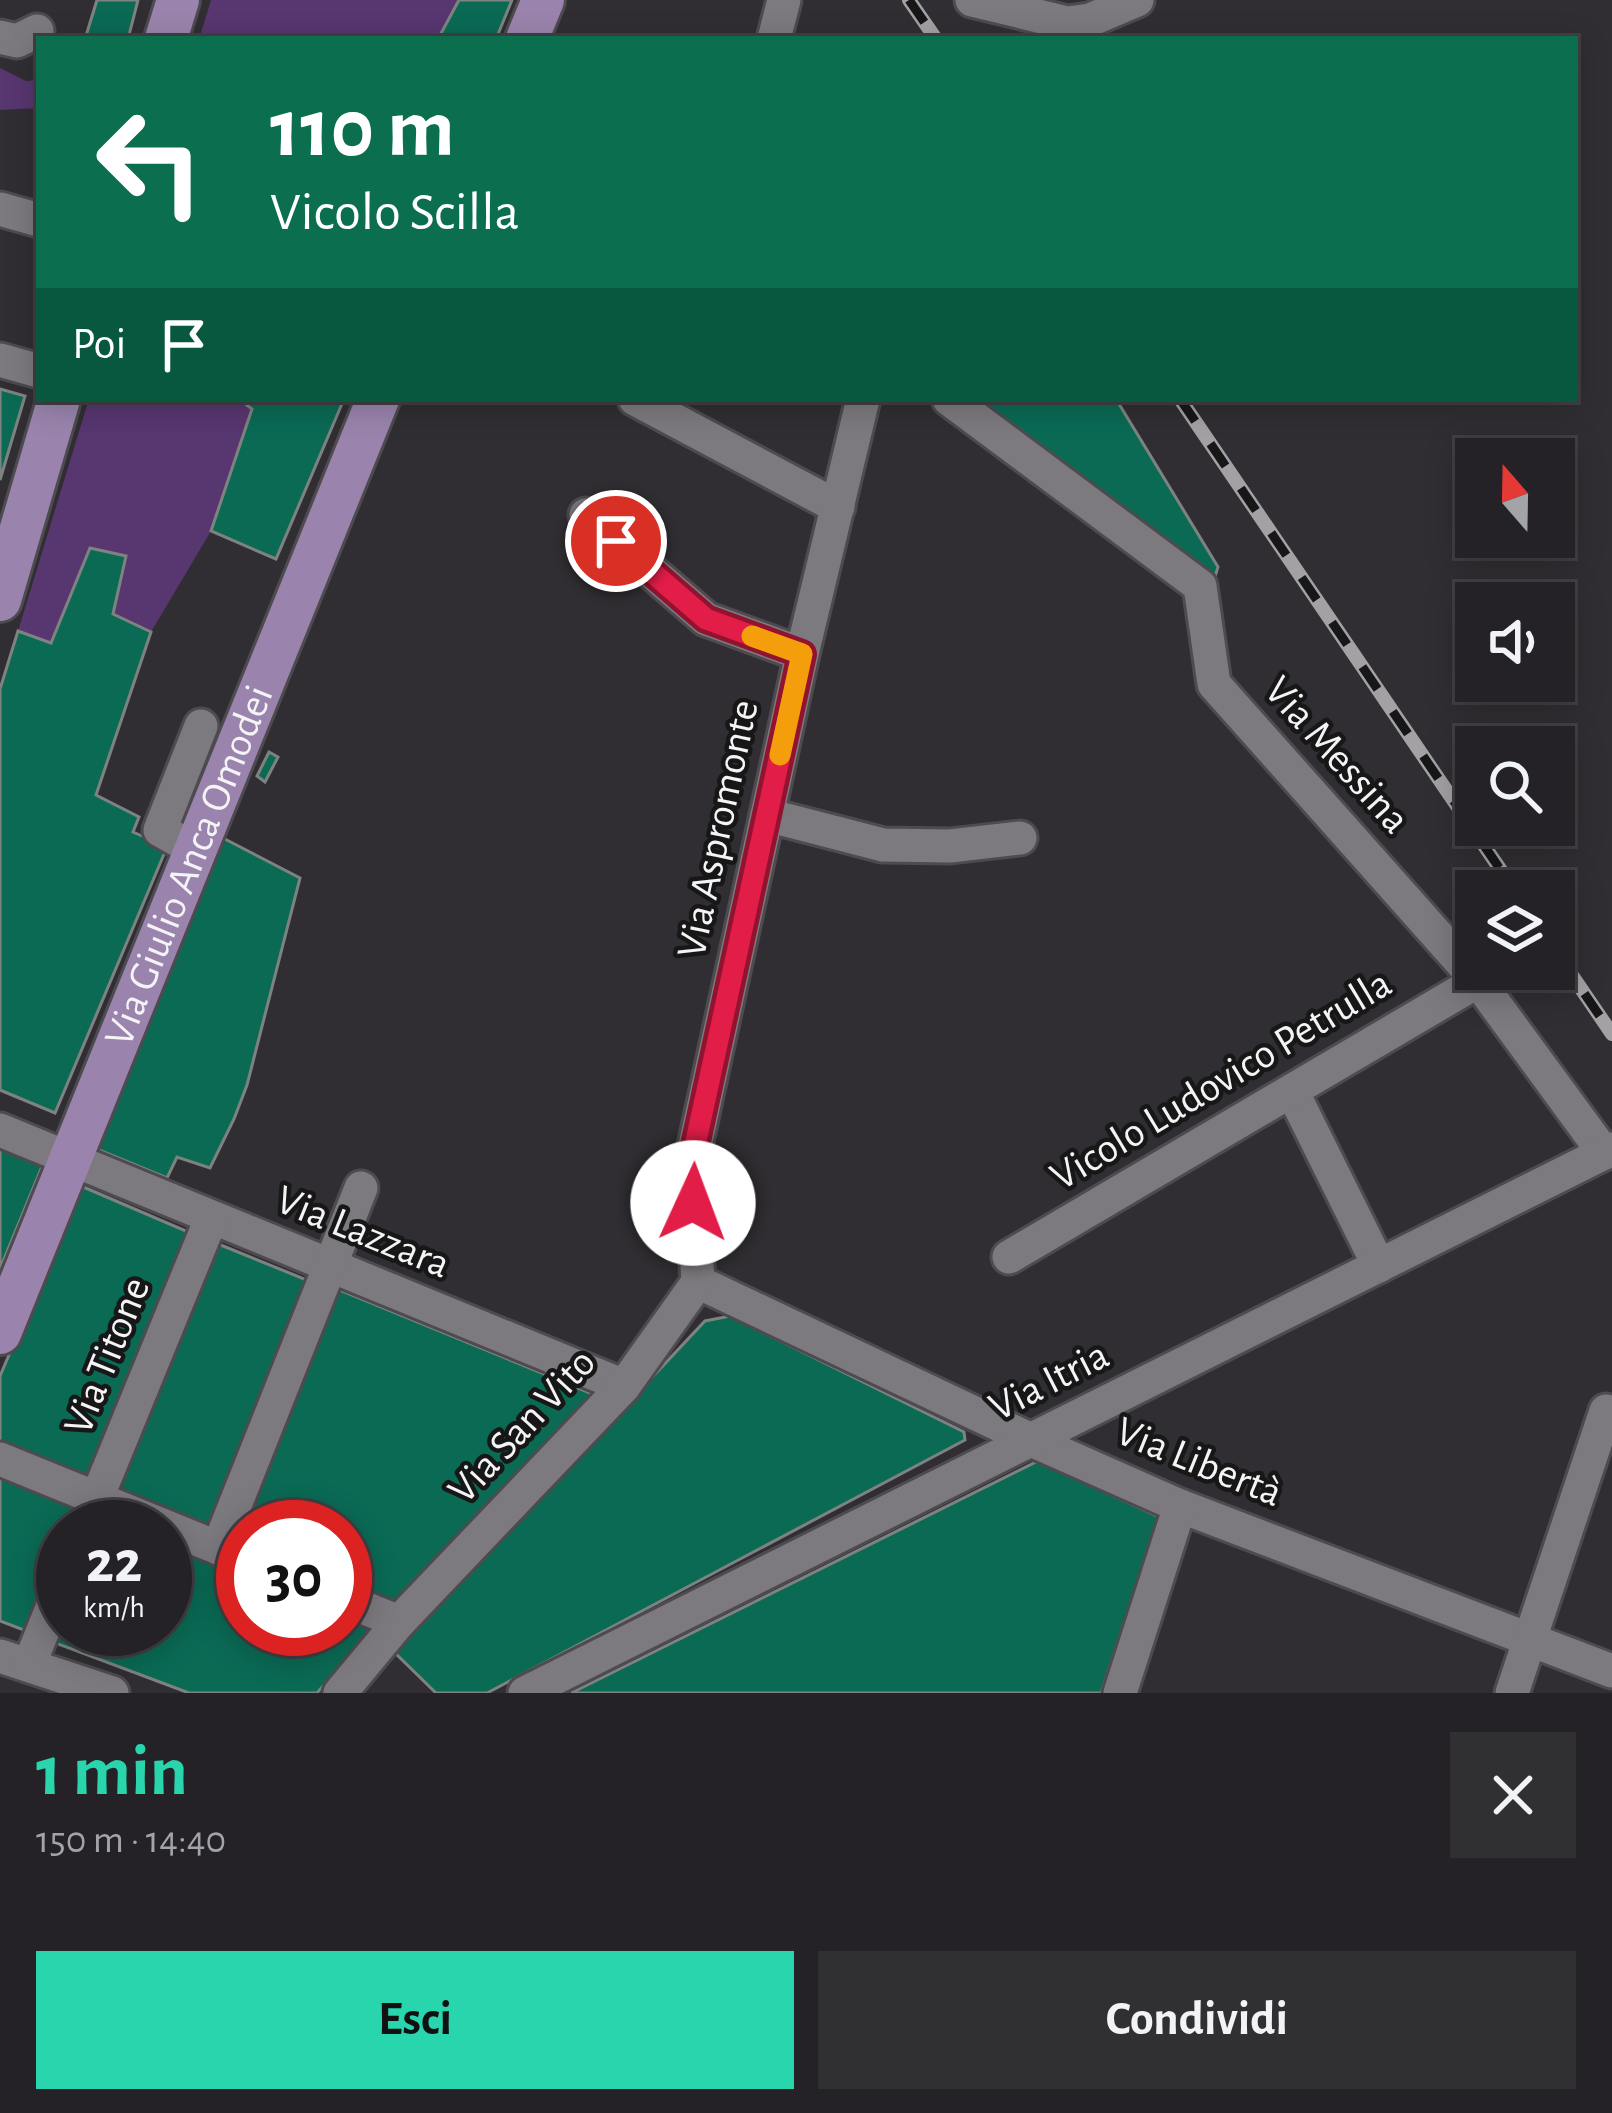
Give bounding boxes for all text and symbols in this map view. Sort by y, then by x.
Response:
icon: left [72,84,228,240]
text: 110 m [270,88,455,172]
text: Vicolo Scilla [270,186,519,240]
icon: arrive [151,312,217,378]
text: Poi [72,322,127,367]
north arrow [1455,438,1575,558]
map controls [1455,438,1575,990]
pin [565,490,667,592]
icon: arrive [583,508,649,574]
button: sound [1455,582,1575,702]
street label: Via Messina [1256,669,1418,841]
street label: Via Giulio Anca Omodei [97,679,281,1052]
street label: Via Aspromonte [670,696,766,962]
button: search [1455,726,1575,846]
button: layers [1455,870,1575,990]
street label: Vicolo Ludovico Petrulla [1044,962,1398,1198]
position arrow [630,1140,756,1266]
street label: Via Lazzara [270,1178,456,1286]
street label: Via Titone [57,1272,157,1440]
street label: Via Itria [983,1333,1115,1429]
street label: Via San Vito [440,1341,604,1511]
street label: Via Libertà [1110,1410,1288,1514]
speed limit sign: 30 [216,1500,372,1656]
text: 22 [86,1533,142,1593]
text: km/h [83,1593,145,1623]
button: close [1450,1732,1576,1858]
text: 1 min [36,1736,188,1808]
text: 150 m · 14:40 [36,1821,226,1860]
button: Esci [36,1951,794,2089]
button: Condividi [818,1951,1576,2089]

